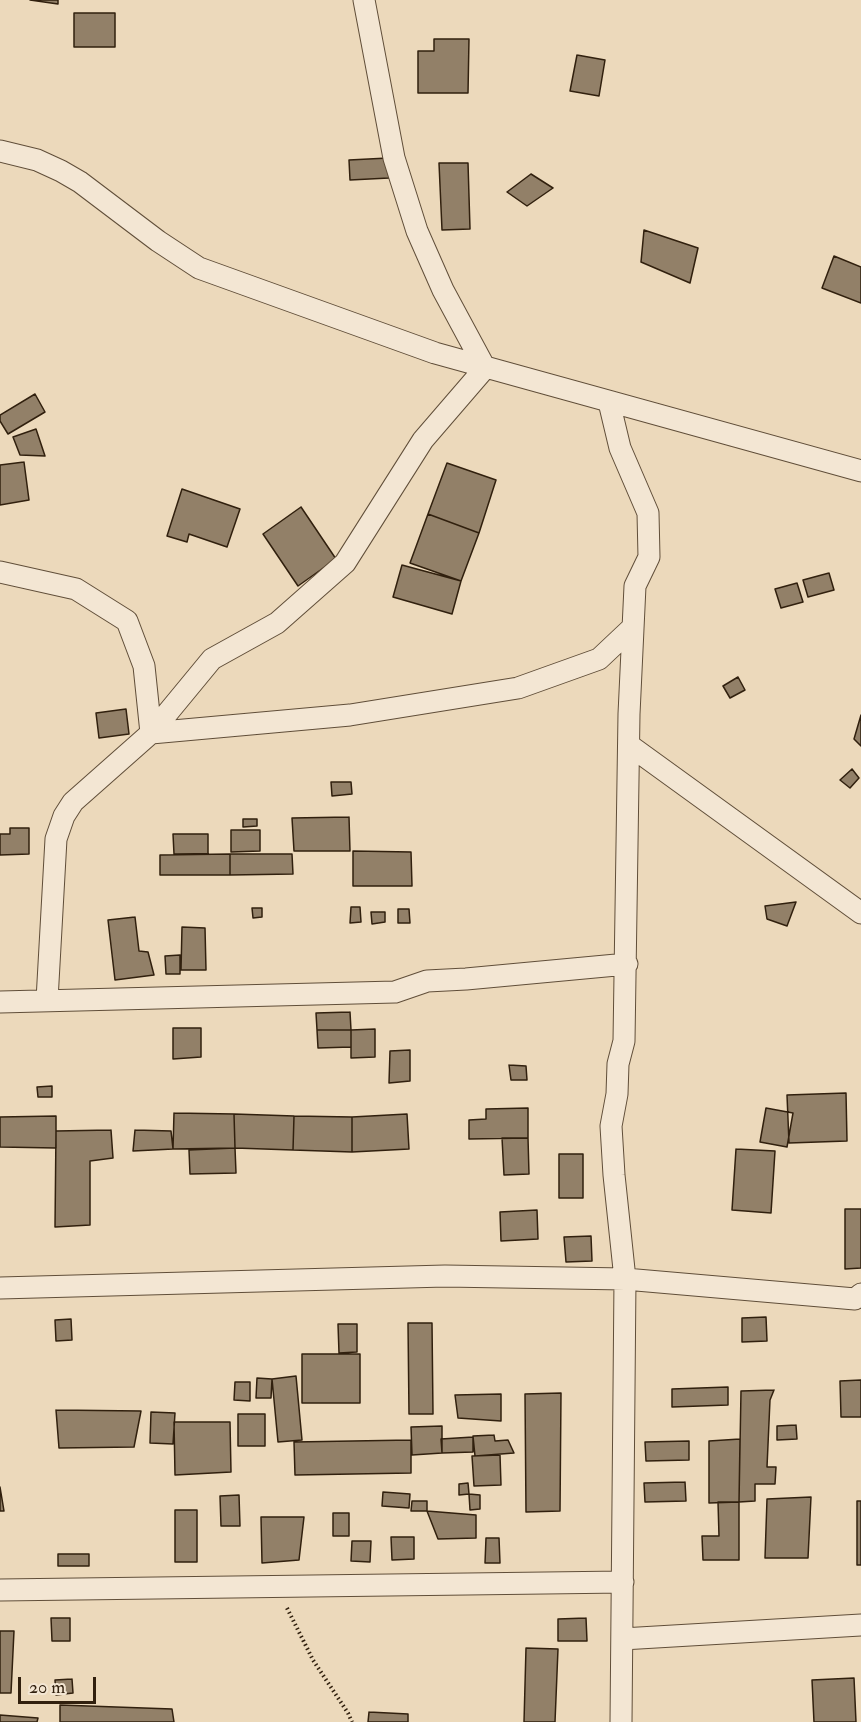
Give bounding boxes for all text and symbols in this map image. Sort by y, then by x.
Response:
scale bar [21,1665,99,1703]
text: 20 m [29,1676,65,1699]

